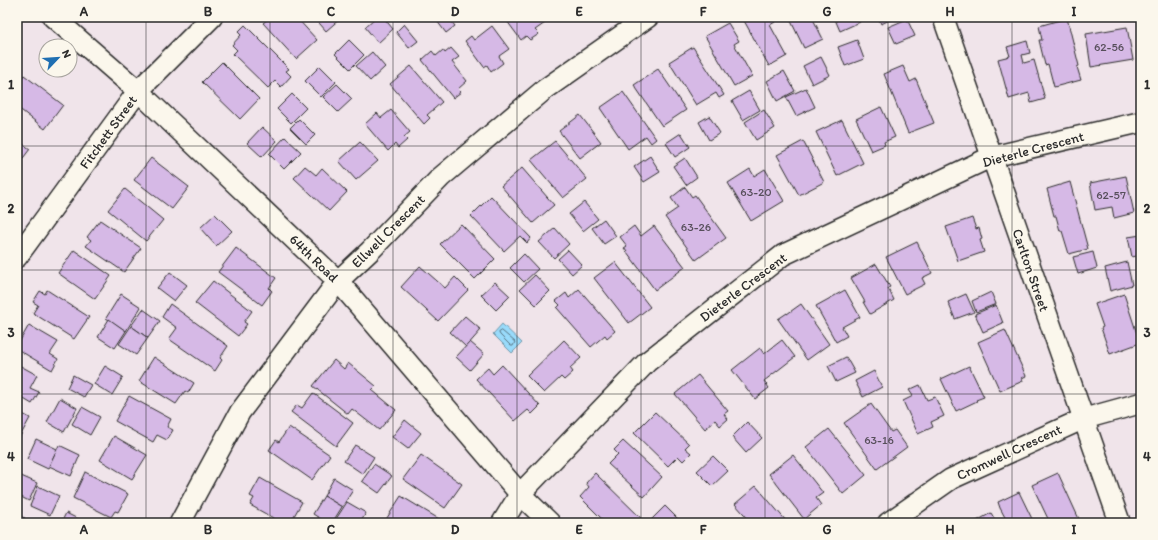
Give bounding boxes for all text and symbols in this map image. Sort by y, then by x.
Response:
text: A [79,4,89,19]
text: B [204,4,213,19]
text: C [327,4,336,19]
text: D [451,4,460,19]
text: E [575,4,583,19]
text: F [700,4,707,19]
text: G [823,4,832,19]
text: H [946,4,955,19]
text: I [1072,4,1077,19]
north arrow [38,38,78,78]
house number: 62-56 [1094,40,1124,54]
text: N [59,48,74,60]
text: 1 [8,77,14,92]
text: 1 [1144,77,1150,92]
street label: Fitchett Street [76,92,141,172]
street label: Dieterle Crescent [981,128,1086,171]
house number: 63-20 [740,185,772,199]
house number: 62-57 [1096,188,1126,202]
street label: Ellwell Crescent [348,191,429,272]
text: 2 [8,201,15,216]
text: 2 [1144,201,1151,216]
house number: 63-26 [681,220,711,234]
street label: Carlton Street [1008,226,1053,314]
street label: 64th Road [286,231,342,286]
street label: Dieterle Crescent [697,249,790,326]
text: 3 [7,325,15,340]
text: 3 [1143,325,1151,340]
street label: Cromwell Crescent [954,421,1064,484]
house number: 63-16 [864,433,894,447]
text: 4 [7,449,15,464]
text: 4 [1143,449,1151,464]
text: A [79,522,89,537]
text: B [204,522,213,537]
text: C [327,522,336,537]
text: D [451,522,460,537]
text: E [575,522,583,537]
text: F [700,522,707,537]
text: G [823,522,832,537]
text: H [946,522,955,537]
text: I [1072,522,1077,537]

